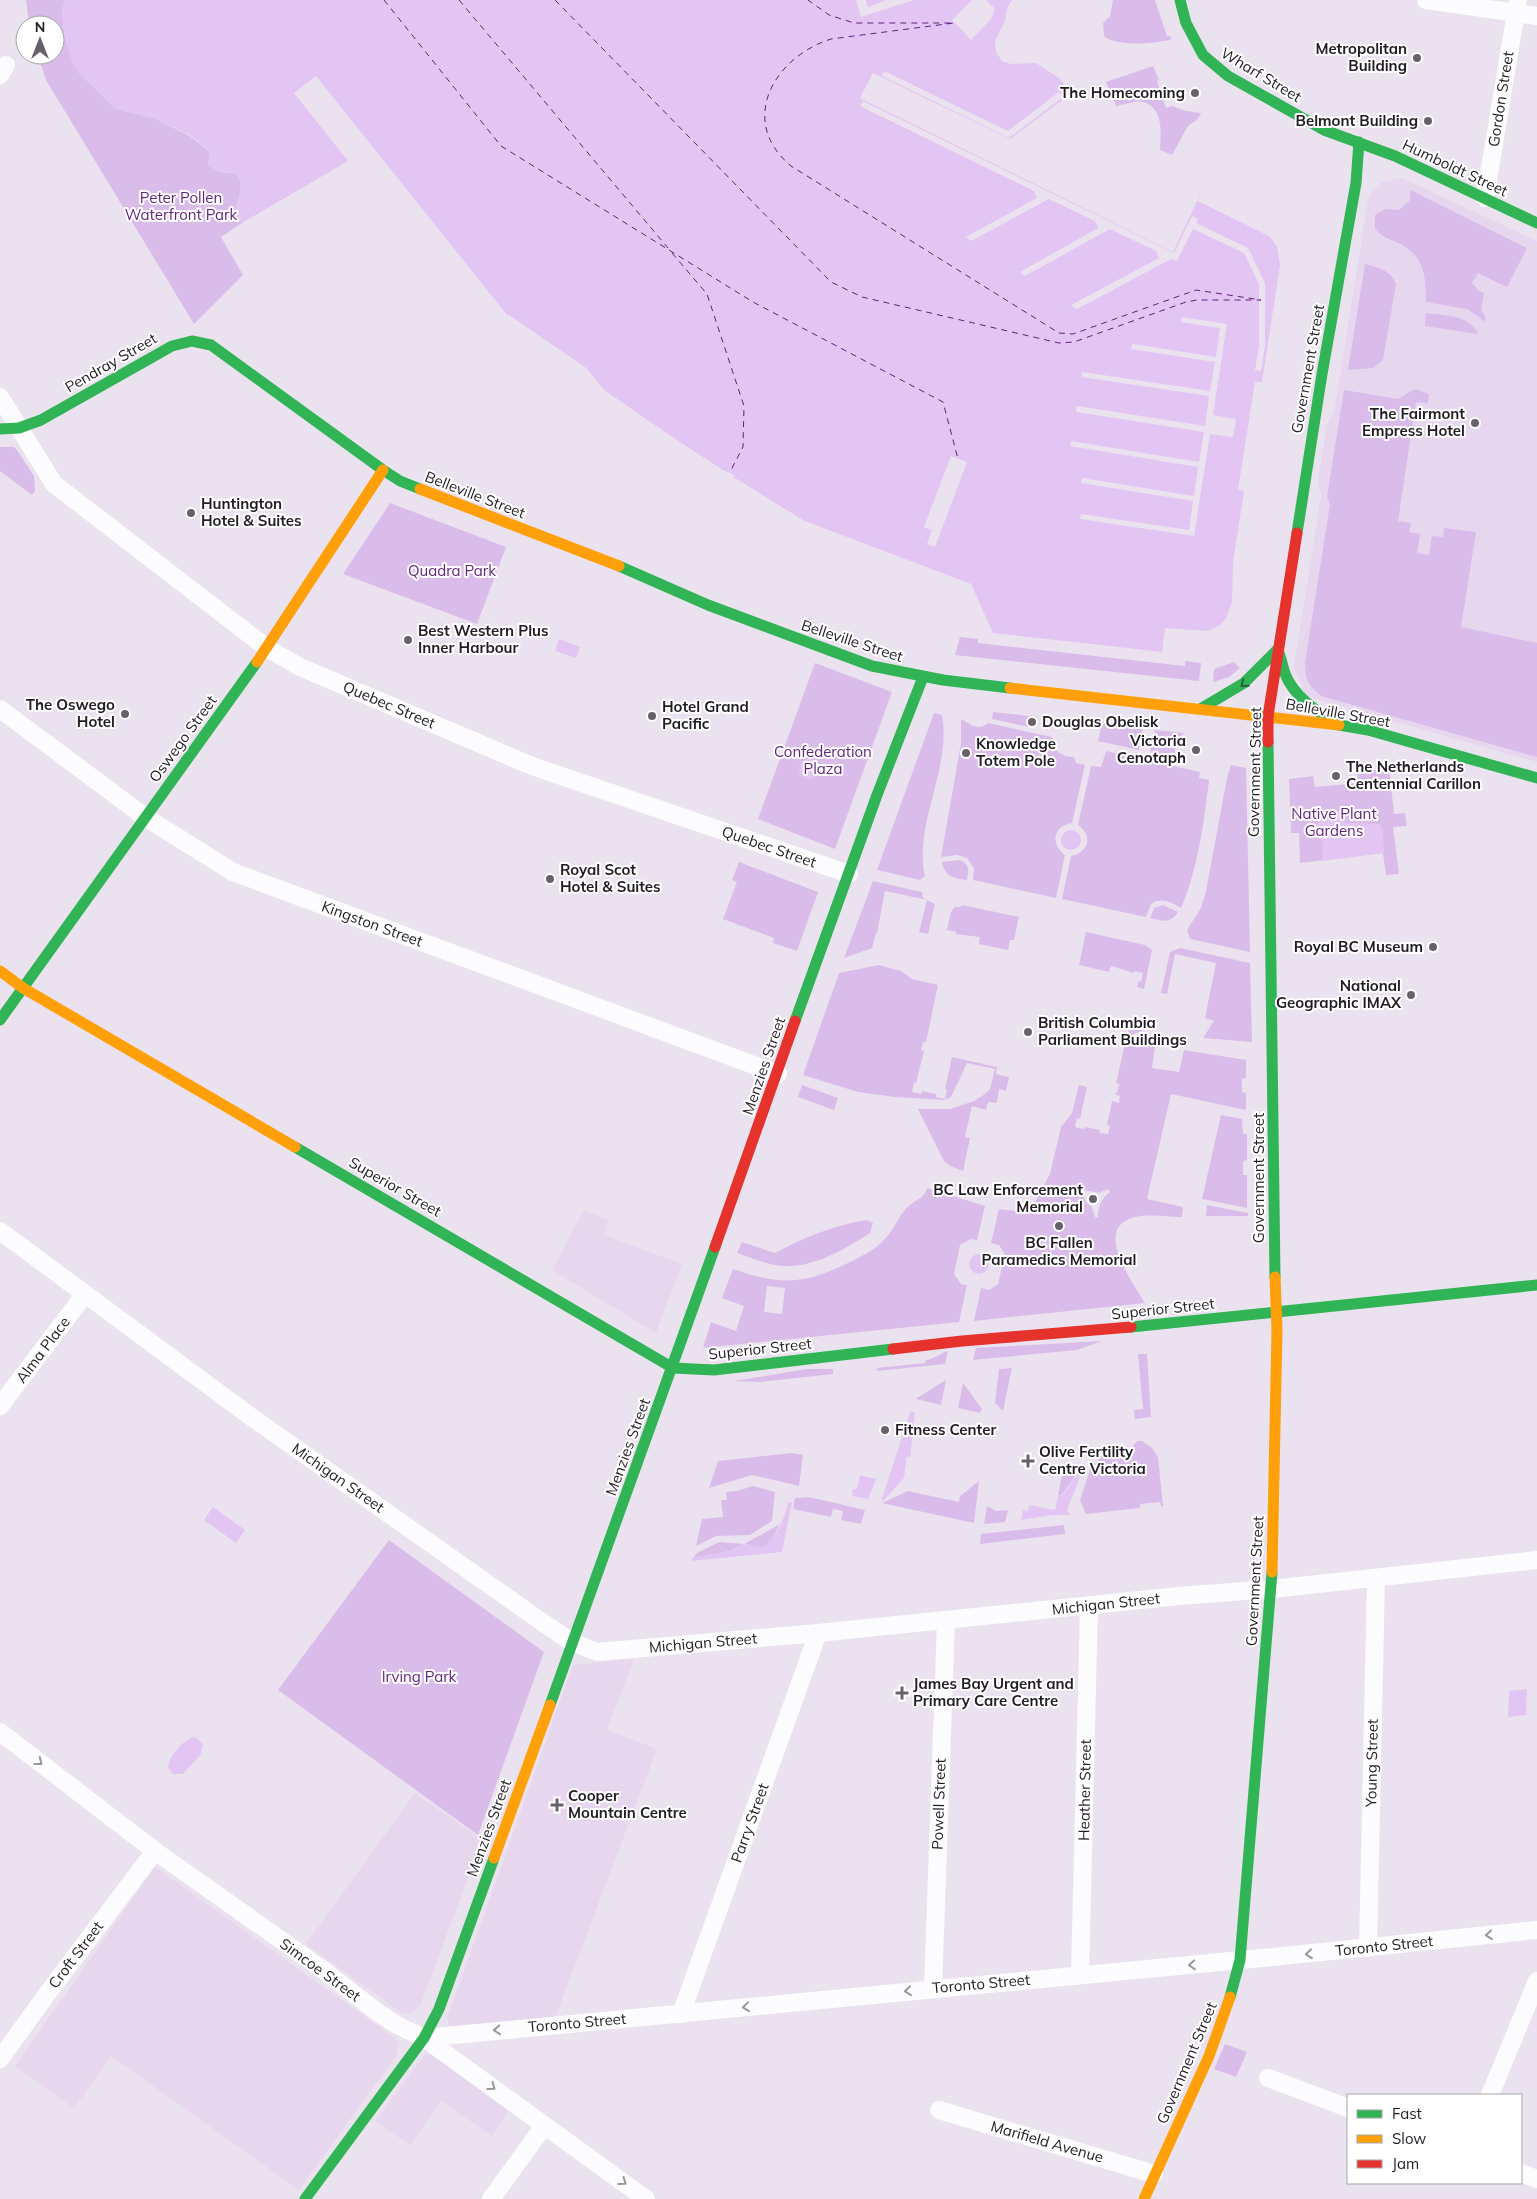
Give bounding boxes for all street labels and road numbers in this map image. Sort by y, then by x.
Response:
street label: Wharf Street [1217,43,1305,106]
street label: Gordon Street [1484,50,1517,148]
street label: Humboldt Street [1399,135,1511,200]
street label: Government Street [1287,303,1328,435]
street label: Pendray Street [61,329,160,397]
street label: Belleville Street [422,467,528,522]
street label: Belleville Street [799,615,905,666]
street label: Quebec Street [340,677,438,733]
street label: Oswego Street [145,691,221,786]
street label: Belleville Street [1284,694,1392,731]
street label: Government Street [1244,707,1265,837]
street label: Quebec Street [720,822,819,872]
street label: Kingston Street [319,896,425,951]
street label: Menzies Street [738,1014,789,1117]
street label: Government Street [1249,1113,1268,1243]
street label: Superior Street [346,1152,445,1221]
street label: Superior Street [1110,1294,1215,1323]
street label: Alma Place [11,1313,74,1387]
street label: Superior Street [707,1334,812,1363]
street label: Menzies Street [601,1396,654,1498]
street label: Michigan Street [288,1439,388,1516]
street label: Government Street [1242,1515,1267,1647]
street label: Michigan Street [1051,1588,1161,1619]
street label: Michigan Street [648,1628,758,1657]
street label: Young Street [1361,1719,1382,1808]
street label: Heather Street [1074,1739,1095,1841]
street label: Powell Street [927,1758,950,1850]
street label: Menzies Street [462,1777,515,1879]
street label: Parry Street [726,1781,773,1865]
street label: Croft Street [44,1917,107,1992]
street label: Toronto Street [1334,1931,1434,1960]
street label: Simcoe Street [276,1934,365,2005]
street label: Toronto Street [931,1970,1031,1997]
street label: Government Street [1152,1999,1221,2127]
street label: Toronto Street [527,2009,627,2036]
street label: Marifield Avenue [989,2116,1106,2167]

